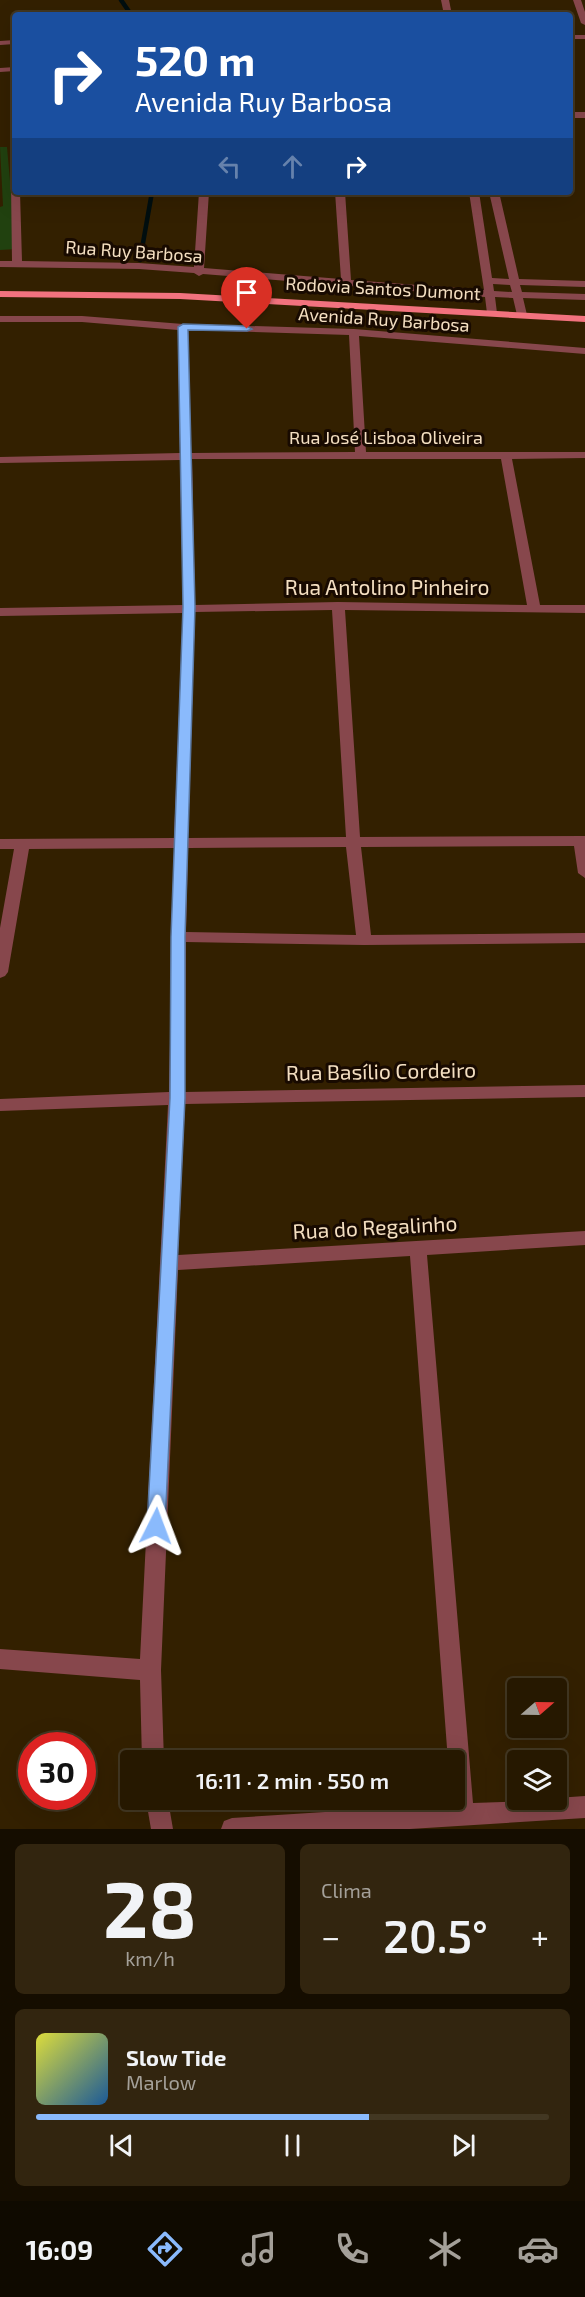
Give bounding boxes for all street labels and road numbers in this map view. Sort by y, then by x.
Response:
street label: Rua Ruy Barbosa [65,235,203,267]
street label: Rodovia Santos Dumont [285,272,482,304]
street label: Avenida Ruy Barbosa [298,302,470,336]
street label: Rua José Lisboa Oliveira [289,426,483,448]
street label: Rua Antolino Pinheiro [285,574,489,599]
street label: Rua Basílio Cordeiro [286,1056,476,1085]
street label: Rua do Regalinho [292,1210,458,1243]

